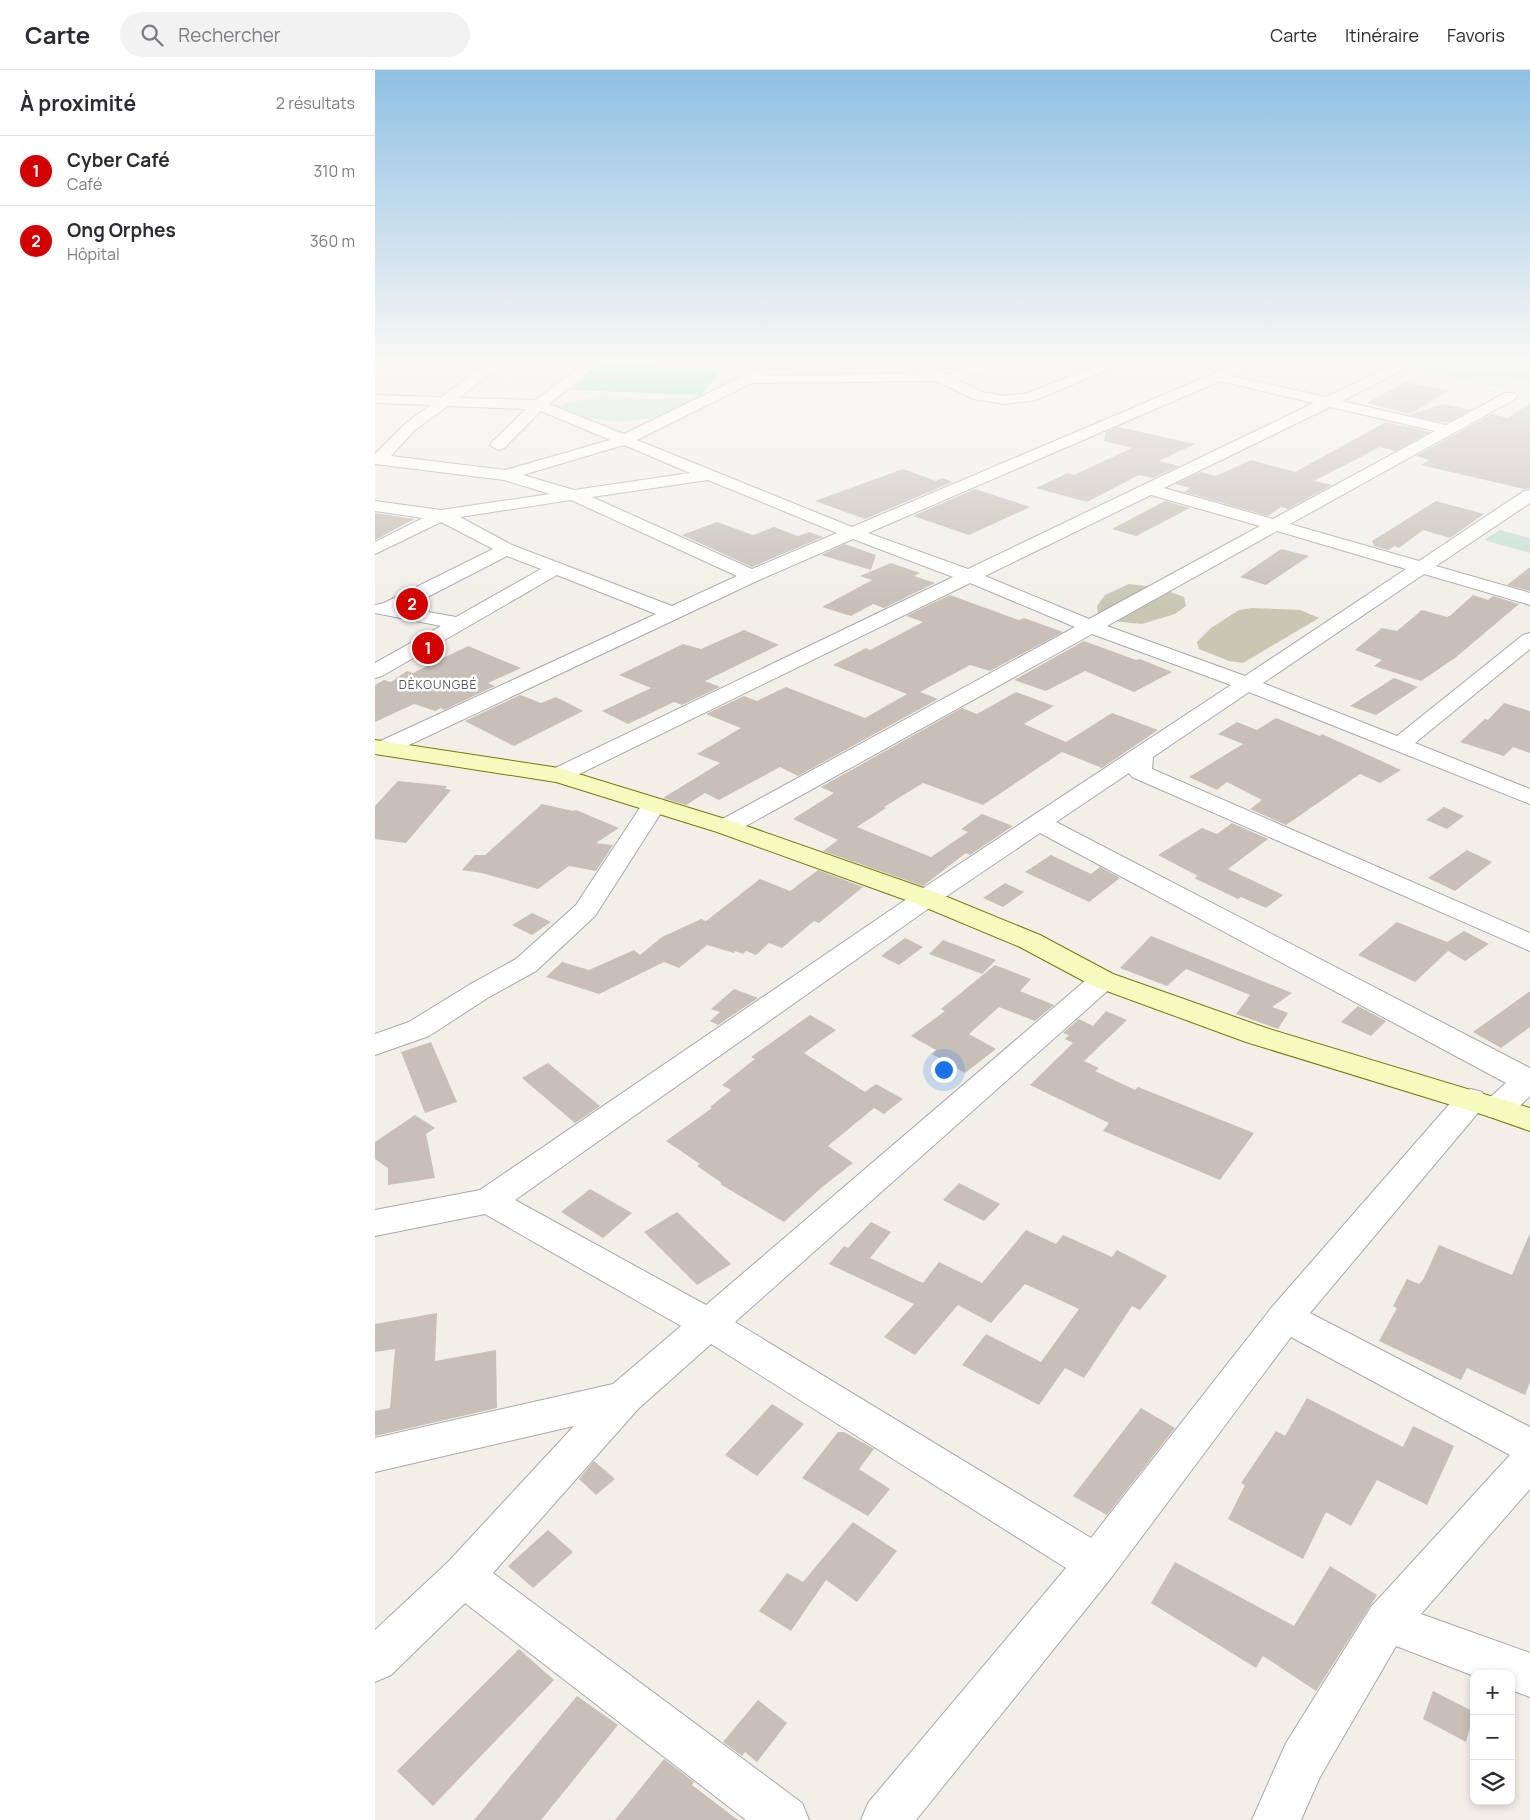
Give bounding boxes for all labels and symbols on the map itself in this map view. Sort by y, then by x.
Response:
pin: 2 [396,585,428,623]
pin: 1 [412,629,444,667]
district label: DÈKOUNGBÉ [399,676,477,693]
your location [931,1057,957,1083]

